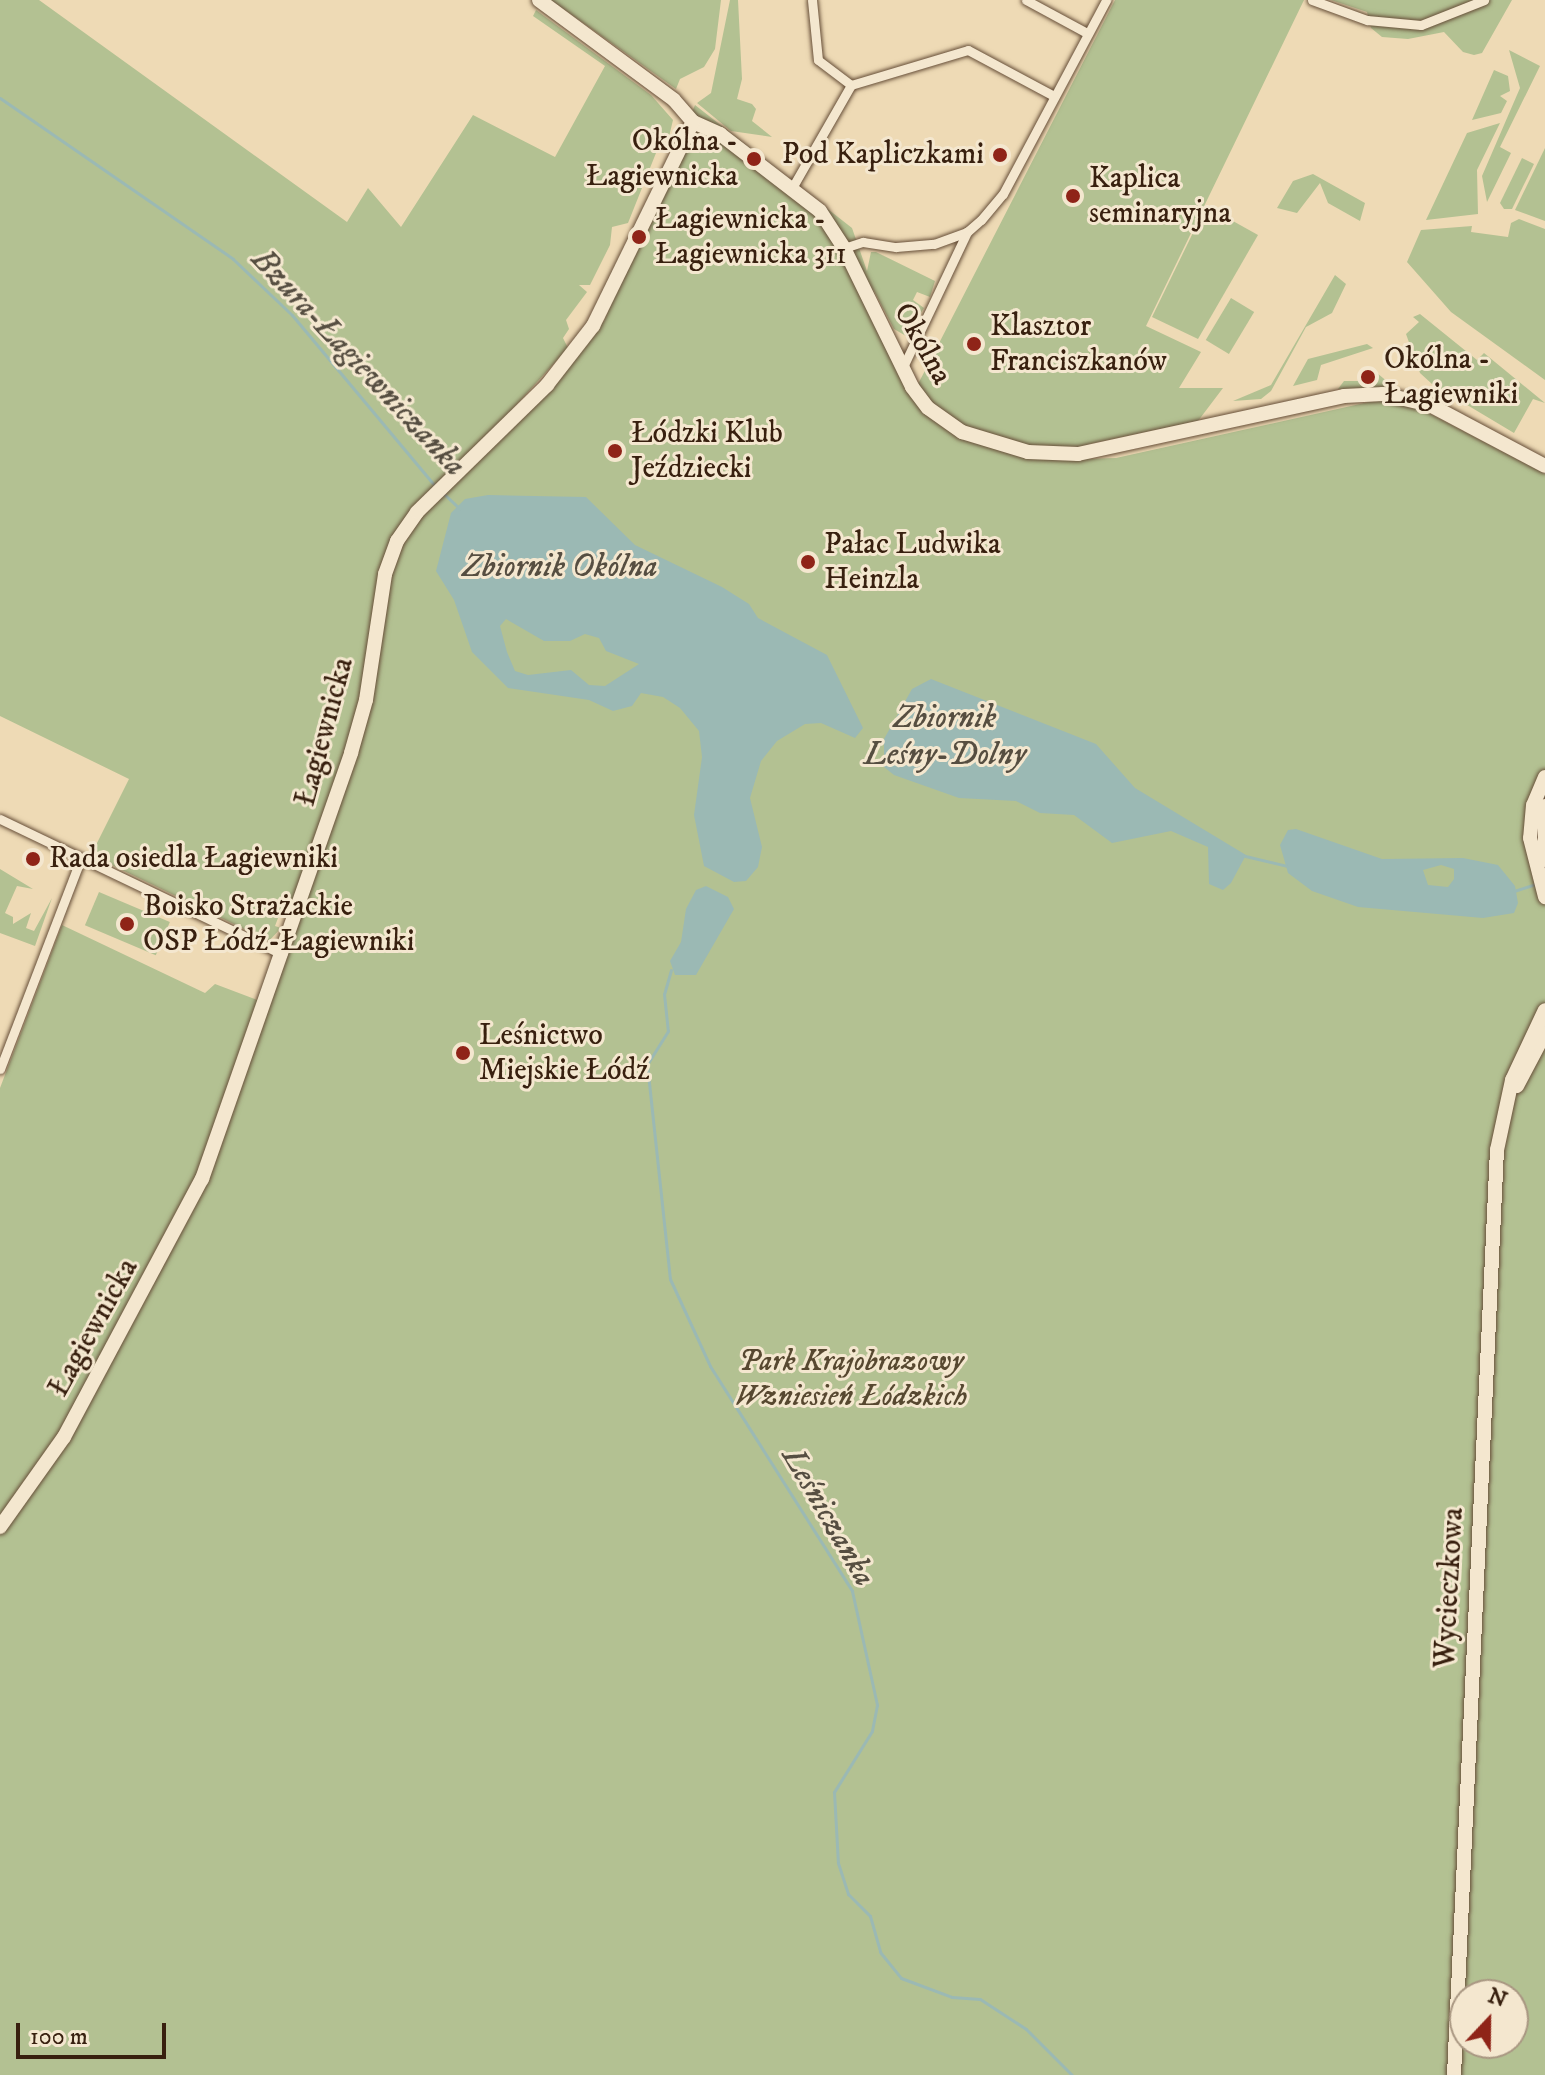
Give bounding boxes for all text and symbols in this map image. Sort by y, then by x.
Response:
place label: Okólna - Łagiewnicka [586,124,738,194]
place label: Pod Kapliczkami [782,137,984,173]
marker: Pod Kapliczkami [991,146,1009,164]
marker: Okólna - Łagiewnicka [745,150,763,168]
place label: Kaplica seminaryjna [1089,161,1231,232]
marker: Kaplica seminaryjna [1064,187,1082,205]
place label: Łagiewnicka - Łagiewnicka 311 [655,202,847,272]
marker: Łagiewnicka - Łagiewnicka 311 [630,228,648,246]
water label: Bzura-Łagiewniczanka [243,241,473,485]
street label: Okólna [885,297,959,391]
place label: Klasztor Franciszkanów [990,309,1167,380]
marker: Klasztor Franciszkanów [965,335,983,353]
place label: Okólna - Łagiewniki [1384,342,1518,412]
marker: Okólna - Łagiewniki [1359,368,1377,386]
place label: Łódzki Klub Jeździecki [631,416,783,486]
marker: Łódzki Klub Jeździecki [606,442,624,460]
place label: Pałac Ludwika Heinzla [824,527,1001,598]
water label: Zbiornik Okólna [462,548,658,586]
marker: Pałac Ludwika Heinzla [799,553,817,571]
street label: Łagiewnicka [288,654,362,810]
water label: Zbiornik Leśny-Dolny [864,700,1026,775]
place label: Rada osiedla Łagiewniki [49,841,338,877]
marker: Rada osiedla Łagiewniki [24,850,42,868]
place label: Boisko Strażackie OSP Łódź-Łagiewniki [143,889,414,960]
marker: Boisko Strażackie OSP Łódź-Łagiewniki [118,915,136,933]
place label: Leśnictwo Miejskie Łódź [479,1018,649,1088]
marker: Leśnictwo Miejskie Łódź [454,1044,472,1062]
street label: Łagiewnicka [41,1253,147,1403]
park label: Park Krajobrazowy Wzniesień Łódzkich [734,1344,968,1414]
water label: Leśniczanka [773,1441,883,1593]
street label: Wycieczkowa [1428,1507,1472,1669]
north arrow [1449,1979,1529,2059]
text: N [1484,1982,1511,2014]
scale bar [20,2007,170,2057]
text: 100 m [30,2022,88,2052]

